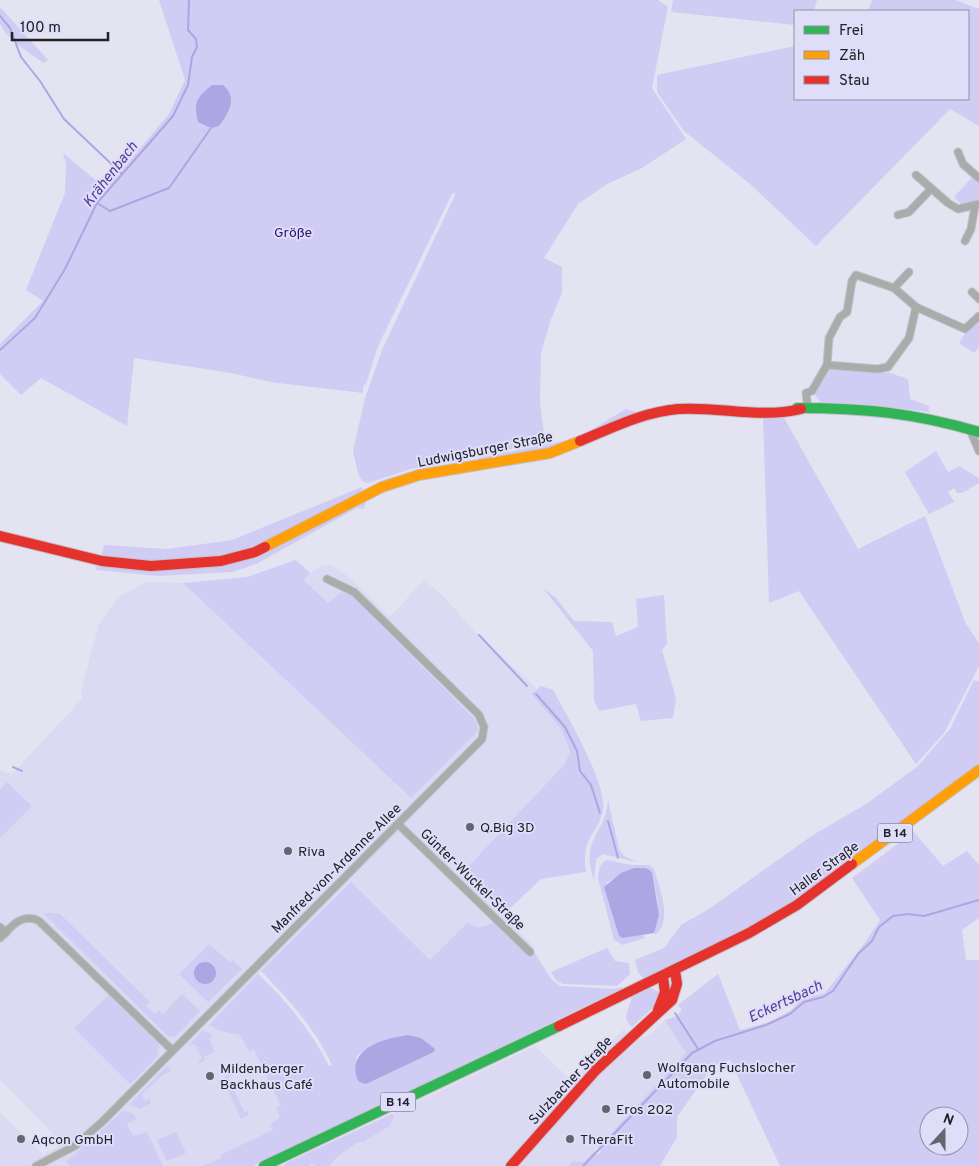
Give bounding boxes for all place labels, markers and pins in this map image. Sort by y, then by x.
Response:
place label: Q.Big 3D [480,820,535,837]
marker: Q.Big 3D [464,821,476,833]
place label: Riva [298,844,325,861]
marker: Riva [282,845,294,857]
place label: Wolfgang Fuchslocher Automobile [657,1060,796,1093]
place label: Mildenberger Backhaus Café [220,1061,313,1094]
marker: Wolfgang Fuchslocher Automobile [641,1069,653,1081]
marker: Mildenberger Backhaus Café [204,1070,216,1082]
place label: Eros 202 [616,1102,673,1119]
marker: Eros 202 [600,1103,612,1115]
place label: Aqcon GmbH [31,1132,113,1149]
place label: TheraFit [580,1132,633,1149]
marker: Aqcon GmbH [15,1133,27,1145]
marker: TheraFit [564,1133,576,1145]

